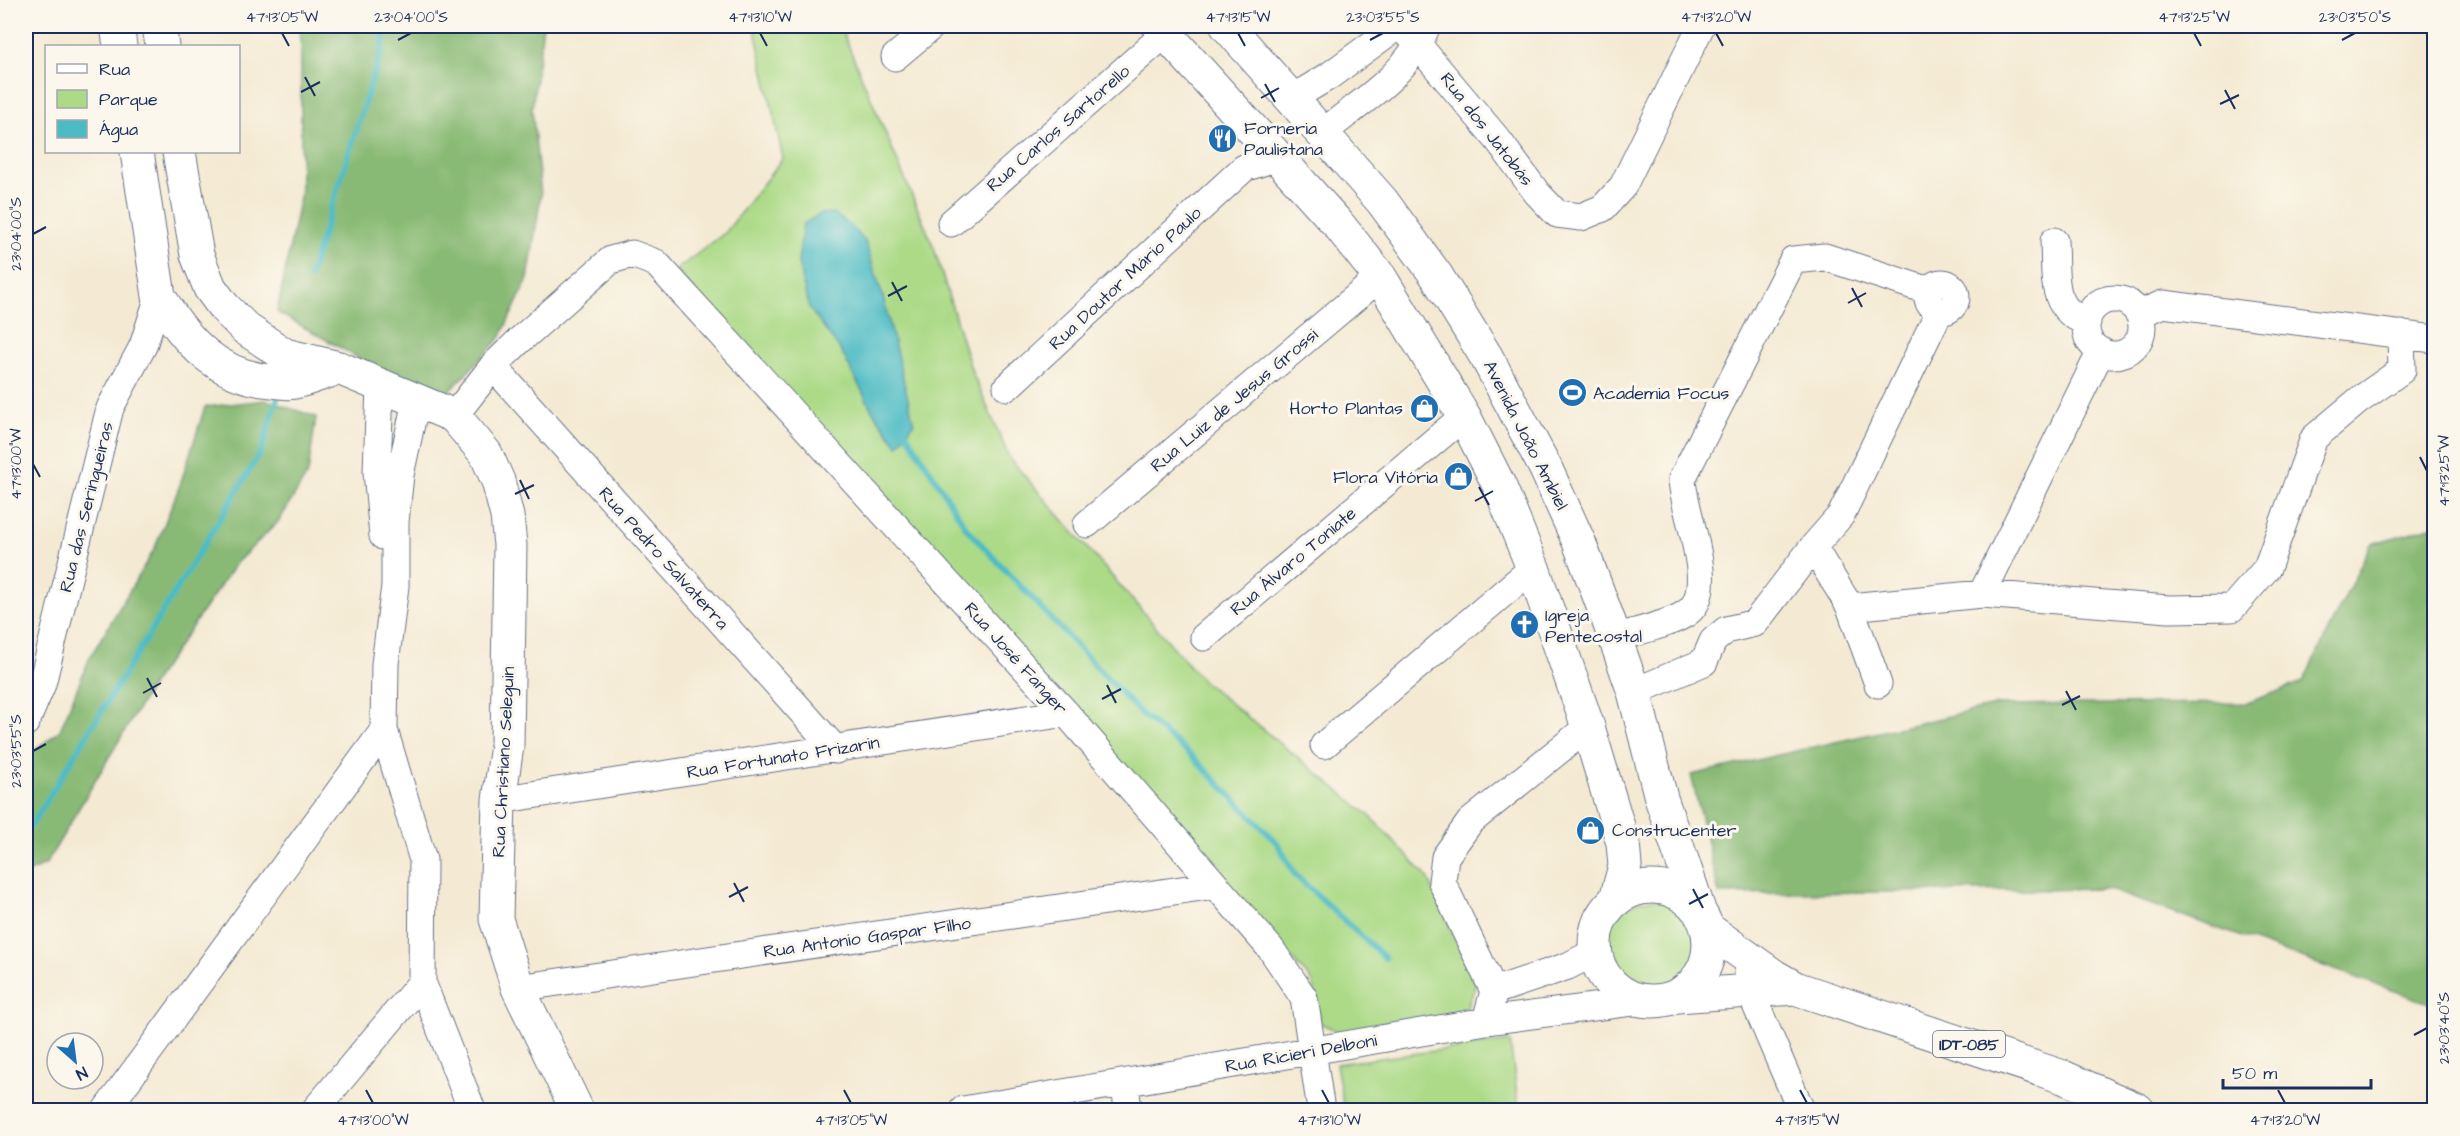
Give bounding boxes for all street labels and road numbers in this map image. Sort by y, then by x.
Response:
street label: Rua Carlos Sartorello [981,59,1136,198]
street label: Rua dos Jatobás [1434,67,1539,192]
street label: Rua Doutor Mário Paulo [1043,201,1207,356]
street label: Rua Luiz de Jesus Grossi [1145,323,1324,478]
street label: Avenida João Ambiel [1477,356,1574,515]
street label: Rua das Seringueiras [53,419,121,595]
street label: Rua Pedro Salvaterra [593,482,735,635]
street label: Rua Álvaro Toniate [1225,501,1362,622]
street label: Rua José Fanger [958,597,1073,721]
street label: Rua Christiano Seleguin [486,666,522,858]
street label: Rua Fortunato Frizarin [685,730,881,785]
street label: Rua Antonio Gaspar Filho [762,911,972,964]
street label: Rua Ricieri Delboni [1223,1028,1379,1079]
road number: IDT-085 [1933,1031,2005,1057]

